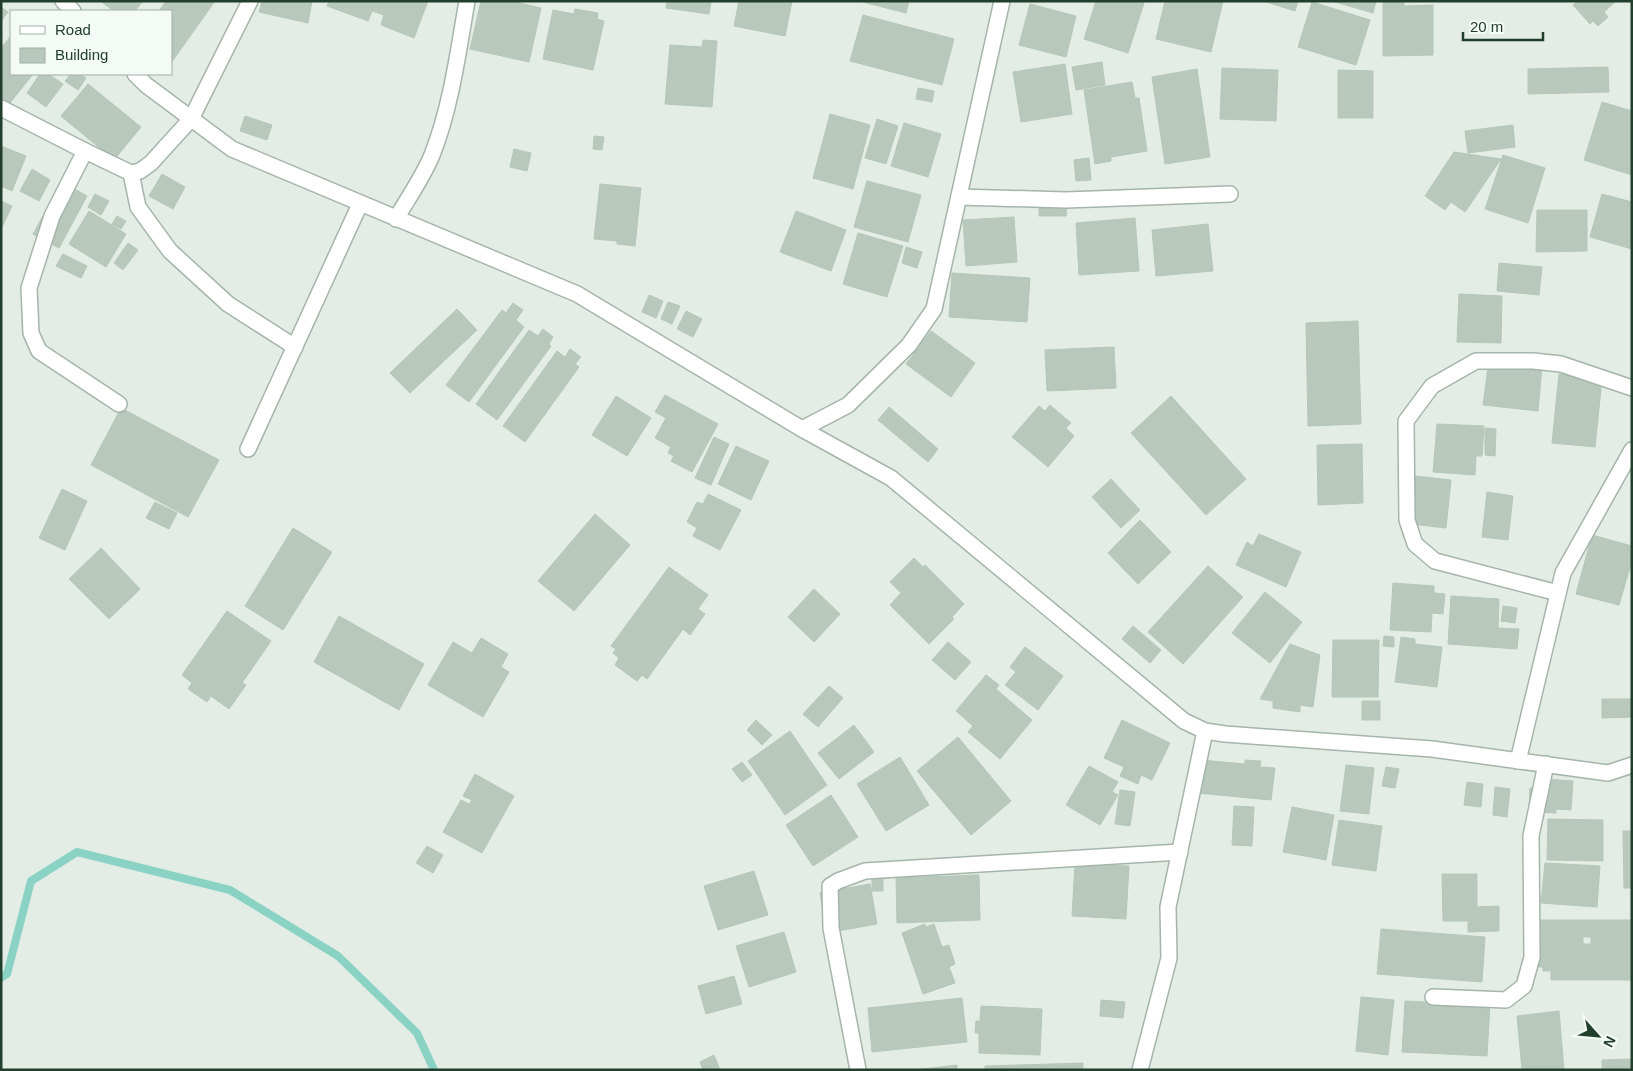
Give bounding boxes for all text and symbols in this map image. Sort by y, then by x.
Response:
legend [10,10,172,75]
scale bar [1463,10,1543,42]
text: 20 m [1470,18,1503,35]
text: Road [55,21,91,38]
text: Building [55,46,108,63]
north arrow [1573,1011,1623,1061]
text: N [1600,1034,1619,1050]

